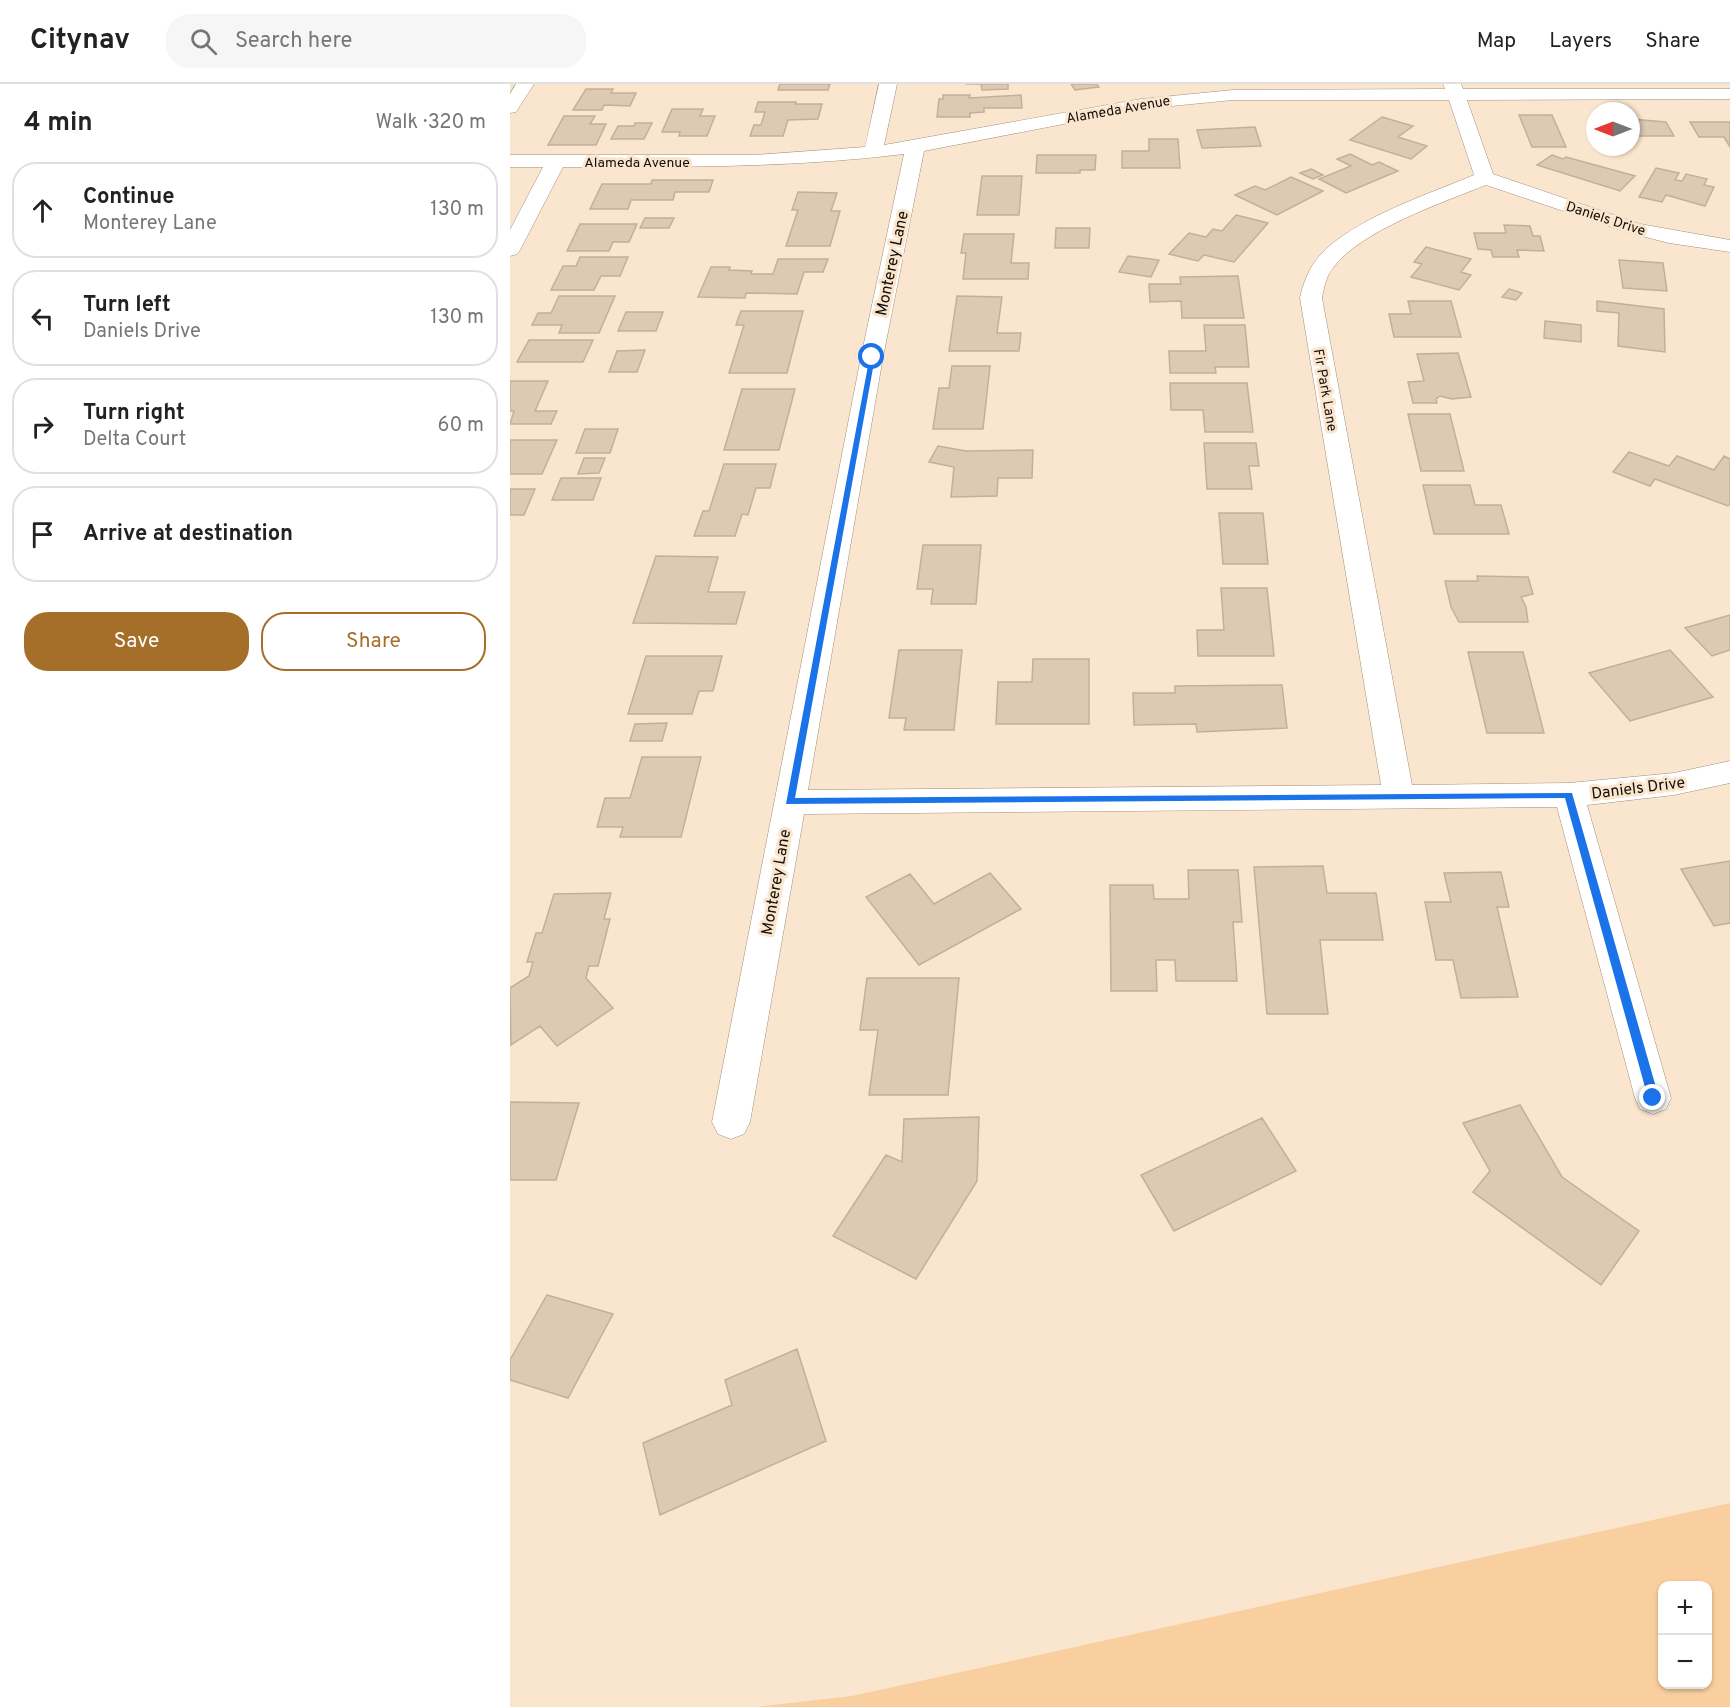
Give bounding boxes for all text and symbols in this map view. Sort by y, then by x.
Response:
search box [166,14,586,68]
text: Citynav [30,23,130,59]
icon: search [187,25,220,58]
text: Search here [235,28,352,55]
text: Map [1477,28,1516,55]
text: Layers [1549,28,1612,55]
text: Share [1645,28,1700,55]
street label: Alameda Avenue [1065,93,1172,128]
north arrow [1586,102,1640,156]
text: 4 min [24,107,93,140]
text: Walk · 320 m [376,110,486,136]
street label: Alameda Avenue [584,155,690,172]
text: Continue [83,184,174,211]
icon: ahead [26,194,59,227]
text: 130 m [430,197,484,223]
street label: Daniels Drive [1564,199,1647,240]
street label: Monterey Lane [872,209,914,318]
text: Monterey Lane [83,211,217,237]
text: Turn left [83,292,171,319]
icon: left [26,302,59,335]
text: 130 m [430,305,484,331]
text: Daniels Drive [83,319,201,345]
route start [858,343,884,369]
street label: Fir Park Lane [1309,348,1340,433]
text: Turn right [83,400,185,427]
icon: right [26,410,59,443]
text: 60 m [438,413,484,439]
text: Delta Court [83,427,186,453]
icon: arrive [26,518,59,551]
text: Arrive at destination [83,521,293,548]
button: Save [24,612,249,671]
button: Share [261,612,486,671]
street label: Daniels Drive [1590,773,1686,805]
street label: Monterey Lane [758,828,796,937]
route end [1639,1084,1665,1110]
map controls [1658,1581,1712,1689]
button: + [1658,1581,1712,1635]
button: − [1658,1635,1712,1689]

